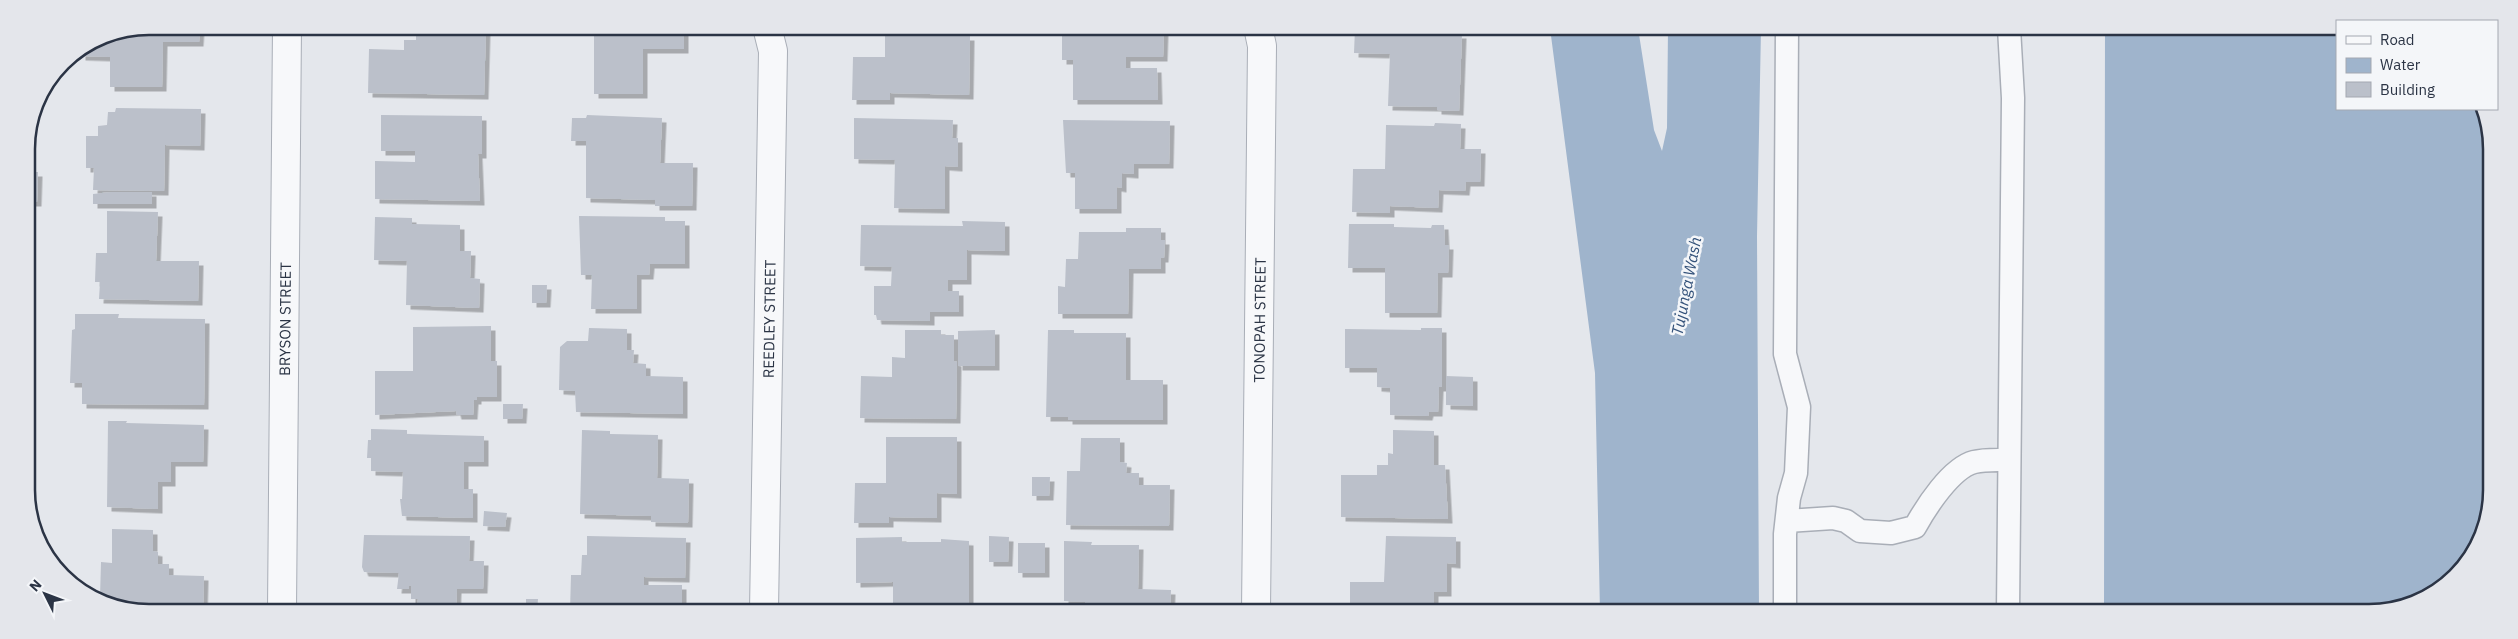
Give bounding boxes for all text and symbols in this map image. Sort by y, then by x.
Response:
legend [2336,20,2498,110]
text: Road [2380,30,2415,49]
text: Water [2380,55,2421,74]
text: Building [2380,80,2435,99]
water label: Tujunga Wash [1667,235,1705,337]
street label: TONOPAH STREET [1249,257,1269,383]
street label: REEDLEY STREET [758,259,779,378]
street label: BRYSON STREET [275,262,294,376]
north arrow [20,569,70,619]
text: N [25,576,45,595]

